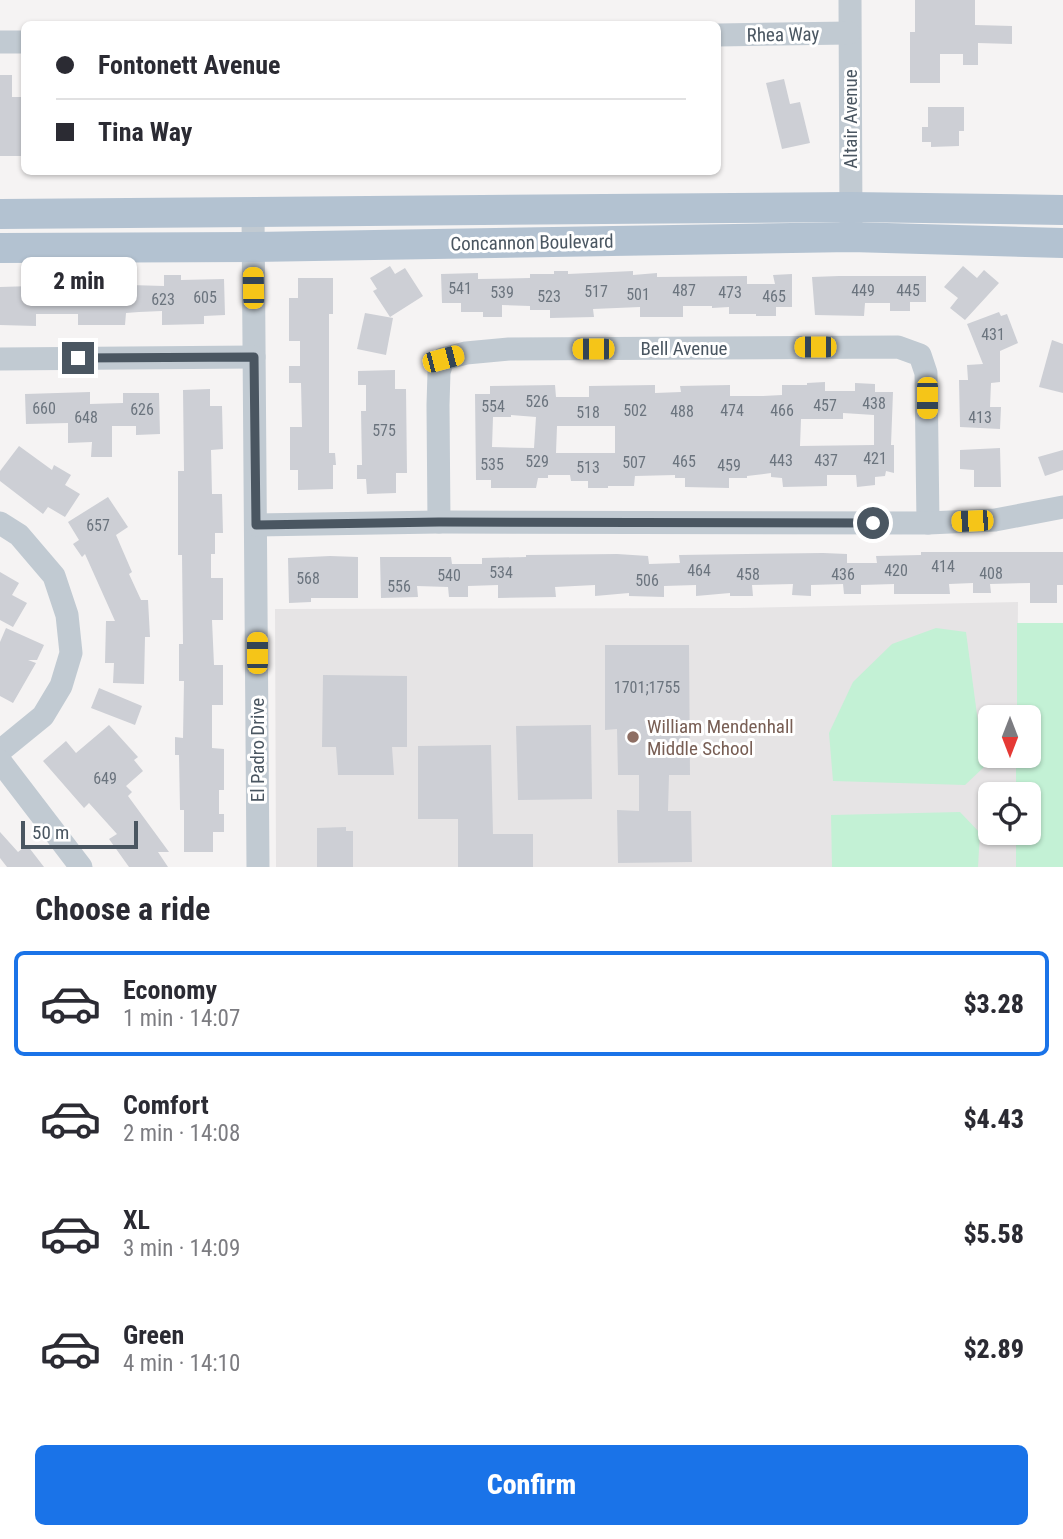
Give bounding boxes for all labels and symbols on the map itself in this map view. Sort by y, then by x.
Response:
street label: Rhea Way [746,22,820,47]
street label: Altair Avenue [839,69,862,169]
street label: Concannon Boulevard [450,230,614,255]
callout: 2 min [20,256,136,306]
car [243,267,264,309]
house number: 541 [448,279,472,298]
house number: 487 [672,281,696,300]
house number: 449 [851,281,875,300]
house number: 445 [896,281,920,300]
house number: 517 [584,282,608,301]
house number: 539 [490,283,514,302]
house number: 473 [718,283,742,302]
house number: 501 [626,285,650,304]
house number: 523 [537,287,561,306]
house number: 465 [762,287,786,306]
house number: 605 [193,288,217,307]
house number: 623 [151,290,175,309]
house number: 431 [981,325,1005,344]
street label: Bell Avenue [640,337,728,360]
car [795,337,837,358]
car [573,339,615,360]
route end [62,342,94,374]
car [420,343,467,375]
car [917,377,938,419]
house number: 526 [525,392,549,411]
house number: 438 [862,394,886,413]
house number: 457 [813,396,837,415]
house number: 554 [481,397,505,416]
house number: 660 [32,399,56,418]
house number: 626 [130,400,154,419]
house number: 502 [623,401,647,420]
house number: 474 [720,401,744,420]
house number: 466 [770,401,794,420]
house number: 488 [670,402,694,421]
house number: 518 [576,403,600,422]
house number: 648 [74,408,98,427]
house number: 413 [968,408,992,427]
house number: 575 [372,421,396,440]
house number: 421 [863,449,887,468]
house number: 443 [769,451,793,470]
house number: 437 [814,451,838,470]
house number: 529 [525,452,549,471]
house number: 465 [672,452,696,471]
house number: 507 [622,453,646,472]
house number: 535 [480,455,504,474]
house number: 459 [717,456,741,475]
house number: 513 [576,458,600,477]
route start [857,507,889,539]
car [951,510,994,532]
house number: 657 [86,516,110,535]
house number: 414 [931,557,955,576]
house number: 464 [687,561,711,580]
house number: 420 [884,561,908,580]
house number: 534 [489,563,513,582]
house number: 408 [979,564,1003,583]
house number: 458 [736,565,760,584]
house number: 436 [831,565,855,584]
house number: 540 [437,566,461,585]
house number: 568 [296,569,320,588]
house number: 506 [635,571,659,590]
house number: 556 [387,577,411,596]
car [247,632,268,674]
house number: 1701;1755 [614,678,680,697]
street label: El Padro Drive [246,698,269,802]
north arrow [978,705,1041,768]
place label: William Mendenhall Middle School [647,715,794,760]
marker: William Mendenhall Middle School [625,729,641,745]
house number: 649 [93,769,117,788]
scale bar [21,818,138,850]

